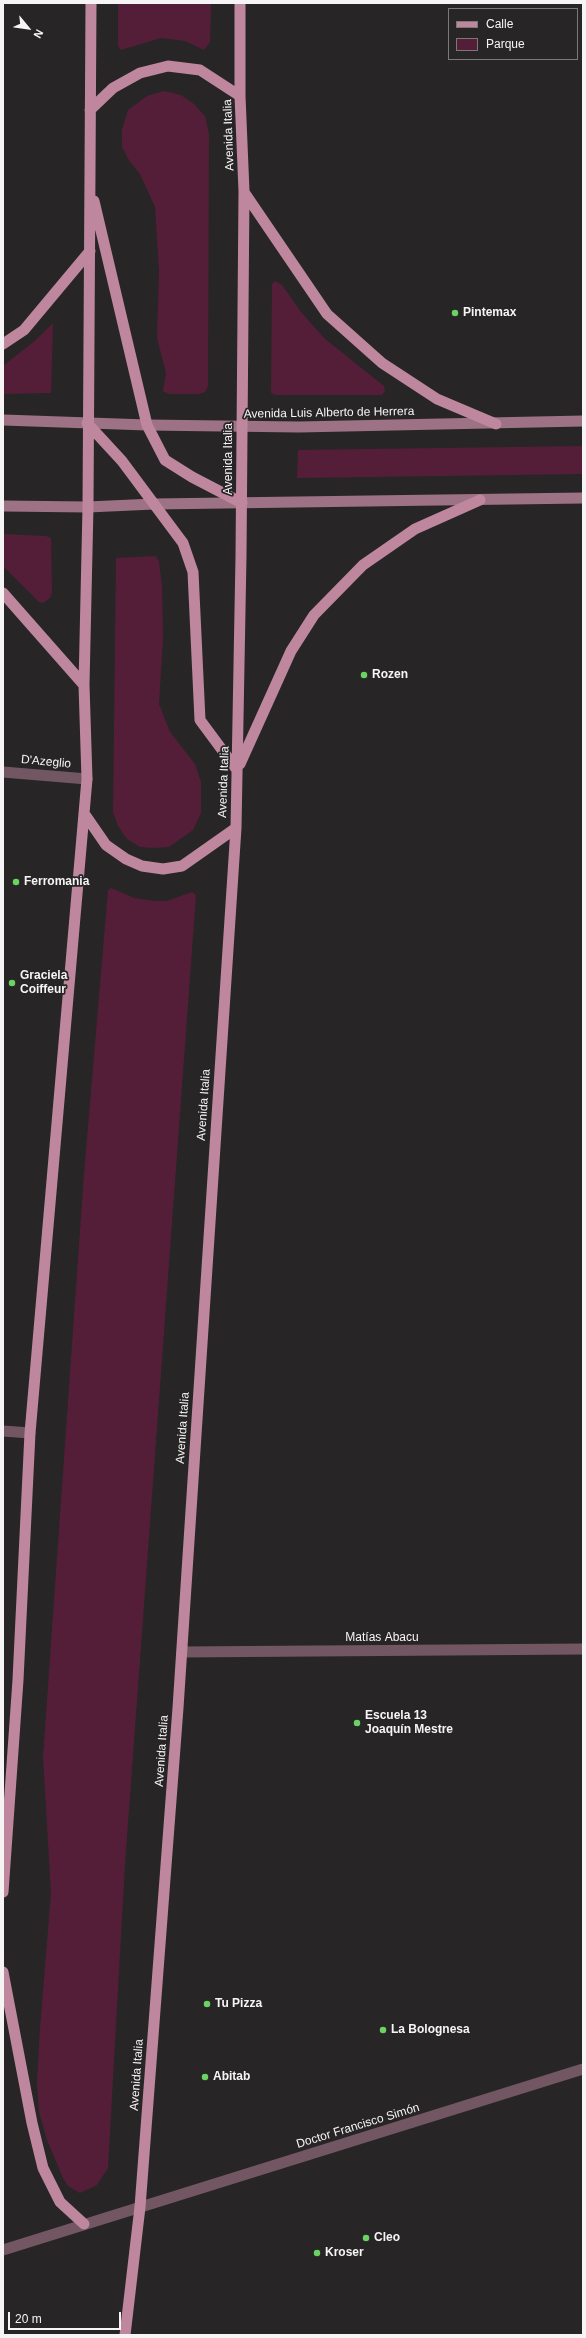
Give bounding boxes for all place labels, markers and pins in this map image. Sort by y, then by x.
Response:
place label: Pintemax [463,306,516,320]
marker: Pintemax [450,308,460,318]
place label: Rozen [372,668,408,682]
marker: Rozen [359,670,369,680]
place label: Ferromania [24,875,89,889]
marker: Ferromania [11,877,21,887]
place label: Graciela Coiffeur [20,969,67,997]
marker: Graciela Coiffeur [7,978,17,988]
place label: Escuela 13 Joaquín Mestre [365,1709,453,1737]
marker: Escuela 13 Joaquín Mestre [352,1718,362,1728]
place label: Tu Pizza [215,1997,262,2011]
marker: Tu Pizza [202,1999,212,2009]
place label: La Bolognesa [391,2023,470,2037]
marker: La Bolognesa [378,2025,388,2035]
place label: Abitab [213,2070,250,2084]
marker: Abitab [200,2072,210,2082]
place label: Cleo [374,2231,400,2245]
marker: Cleo [361,2233,371,2243]
place label: Kroser [325,2246,364,2260]
marker: Kroser [312,2248,322,2258]

